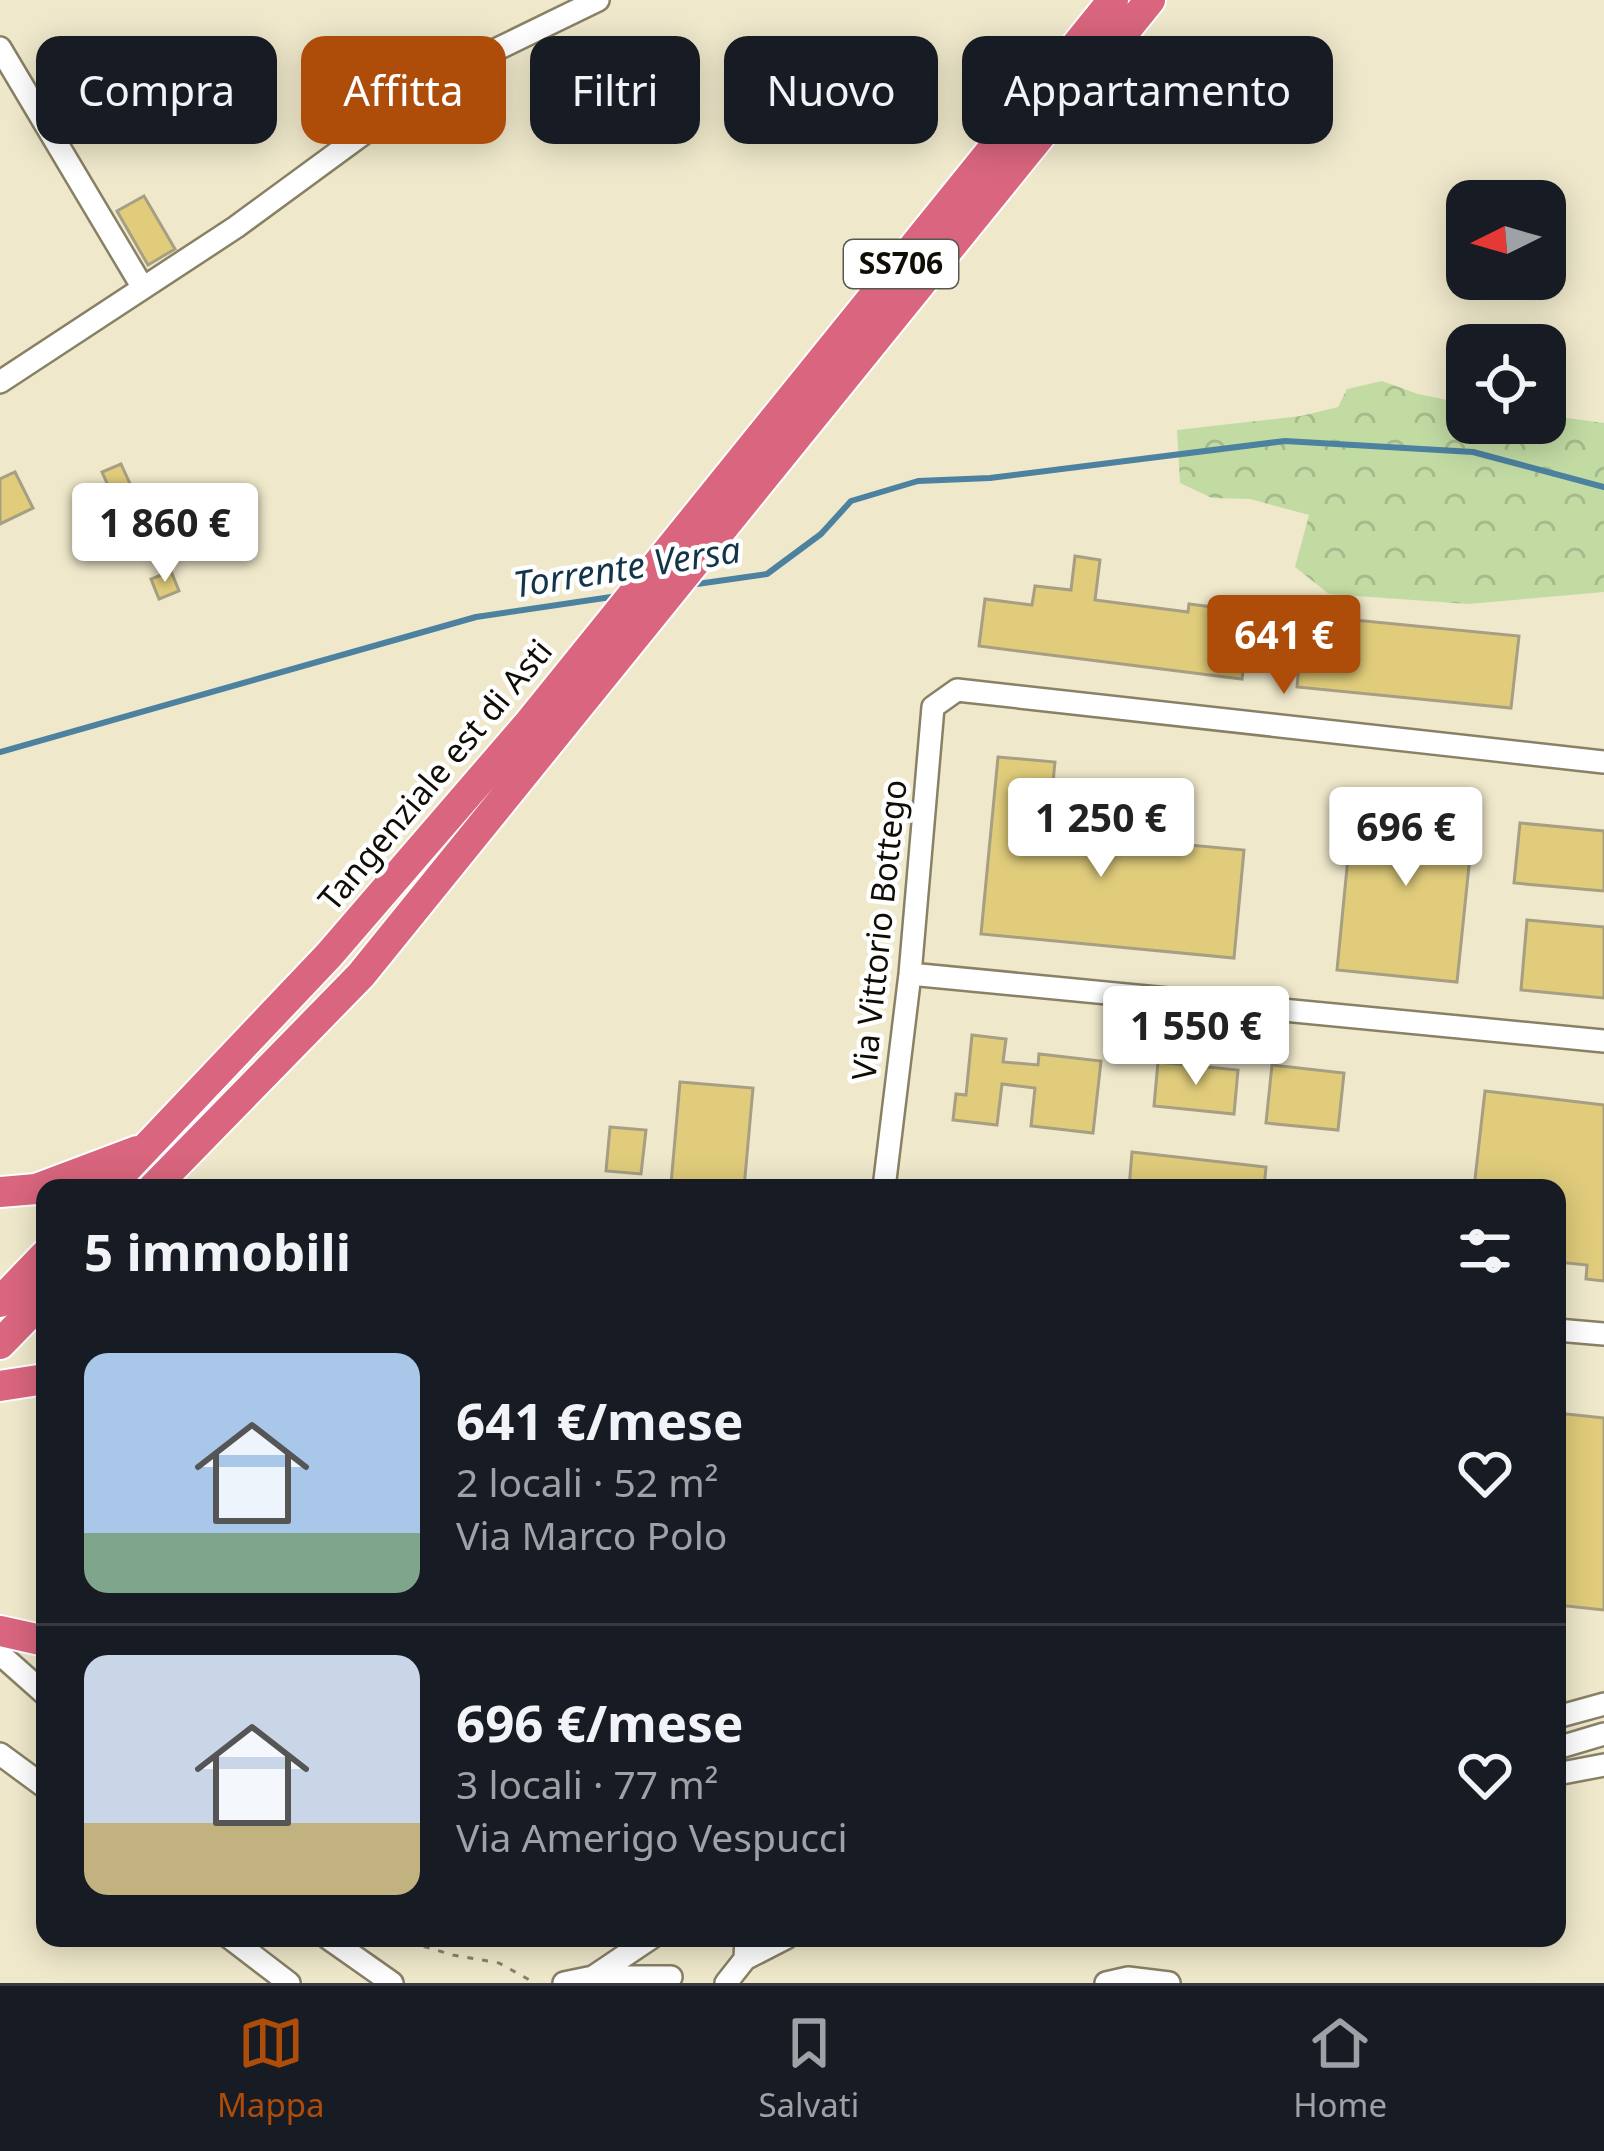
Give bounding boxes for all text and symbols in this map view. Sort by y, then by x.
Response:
chip: Compra [36,36,277,144]
chip: Affitta [301,36,506,144]
chip: Filtri [530,36,700,144]
chip: Nuovo [724,36,938,144]
chip: Appartamento [962,36,1333,144]
north arrow [1446,180,1566,300]
map controls [1446,180,1566,444]
road number: SS706 [844,240,958,288]
button: locate [1446,324,1566,444]
pin: 1 860 € [54,483,276,585]
text: 1 860 € [99,495,231,548]
water label: Torrente Versa [510,524,744,609]
pin: 641 € [1200,595,1368,697]
text: 641 € [1234,607,1334,660]
street label: Tangenziale est di Asti [308,629,562,920]
street label: Via Vittorio Bottego [840,777,917,1083]
pin: 1 250 € [990,778,1212,880]
pin: 696 € [1322,787,1490,889]
text: 1 250 € [1035,790,1167,843]
text: 696 € [1356,799,1456,852]
pin: 1 550 € [1085,986,1307,1088]
text: 1 550 € [1130,998,1262,1051]
text: 5 immobili [84,1216,351,1286]
icon: filters [1452,1218,1518,1284]
text: 641 €/mese [456,1385,743,1455]
icon: home [180,1401,324,1545]
icon: heart [1452,1440,1518,1506]
text: 2 locali · 52 m² [456,1455,718,1508]
text: Via Marco Polo [456,1508,727,1561]
text: 696 €/mese [456,1687,743,1757]
icon: home [180,1703,324,1847]
icon: heart [1452,1742,1518,1808]
text: 3 locali · 77 m² [456,1757,718,1810]
text: Via Amerigo Vespucci [456,1810,848,1863]
tab: Mappa [217,2010,325,2127]
tab: Salvati [758,2010,859,2127]
tab: Home [1293,2010,1387,2127]

